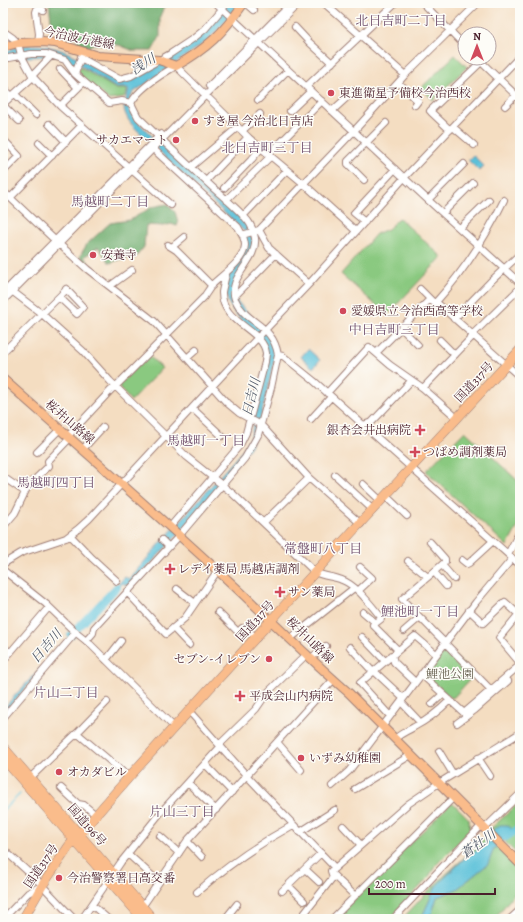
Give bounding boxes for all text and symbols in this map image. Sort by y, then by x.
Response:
district label: 北日吉町二丁目 [355,12,447,29]
street label: 今治波方港線 [42,23,116,53]
north arrow [457,26,497,66]
text: N [473,29,481,44]
water label: 浅川 [127,49,160,78]
place label: 東進衛星予備校今治西校 [339,85,471,101]
marker: 東進衛星予備校今治西校 [326,88,336,98]
place label: すき屋 今治北日吉店 [203,113,313,129]
marker: すき屋 今治北日吉店 [190,116,200,126]
place label: サカエマート [96,132,168,148]
marker: サカエマート [171,135,181,145]
district label: 北日吉町三丁目 [221,139,313,156]
district label: 馬越町二丁目 [71,193,149,210]
place label: 安養寺 [101,247,137,263]
marker: 安養寺 [88,250,98,260]
place label: 愛媛県立今治西高等学校 [351,303,483,319]
marker: 愛媛県立今治西高等学校 [338,306,348,316]
district label: 中日吉町三丁目 [348,321,440,338]
street label: 国道317号 [451,358,497,406]
water label: 日吉川 [238,374,264,418]
street label: 桜井山路線 [42,396,98,448]
place label: 銀杏会井出病院 [327,422,411,438]
marker: 銀杏会井出病院 [414,424,426,436]
district label: 馬越町一丁目 [167,432,245,449]
place label: つばめ調剤薬局 [423,444,507,460]
marker: つばめ調剤薬局 [410,447,420,457]
district label: 馬越町四丁目 [17,474,95,491]
district label: 常盤町八丁目 [284,540,362,557]
place label: レデイ薬局 馬越店調剤 [178,561,300,577]
marker: レデイ薬局 馬越店調剤 [165,564,175,574]
place label: サン薬局 [288,584,335,600]
marker: サン薬局 [275,587,285,597]
street label: 国道317号 [232,597,278,645]
district label: 鯉池町一丁目 [381,603,459,620]
street label: 桜井山路線 [283,613,337,667]
water label: 日吉川 [27,624,67,666]
place label: セブン-イレブン [173,651,261,667]
marker: セブン-イレブン [264,654,274,664]
park label: 鯉池公園 [426,666,474,682]
district label: 片山二丁目 [33,684,99,701]
place label: 平成会山内病院 [249,688,333,704]
marker: 平成会山内病院 [234,690,246,702]
place label: いずみ幼稚園 [309,750,381,766]
marker: いずみ幼稚園 [296,753,306,763]
place label: オカダビル [67,764,127,780]
marker: オカダビル [54,767,64,777]
street label: 国道196号 [64,800,110,850]
district label: 片山三丁目 [149,803,215,820]
water label: 蒼社川 [457,824,500,862]
street label: 国道317号 [20,841,62,891]
place label: 今治警察署日高交番 [67,870,175,886]
scale bar [369,870,495,896]
marker: 今治警察署日高交番 [54,873,64,883]
text: 200 m [375,876,406,892]

